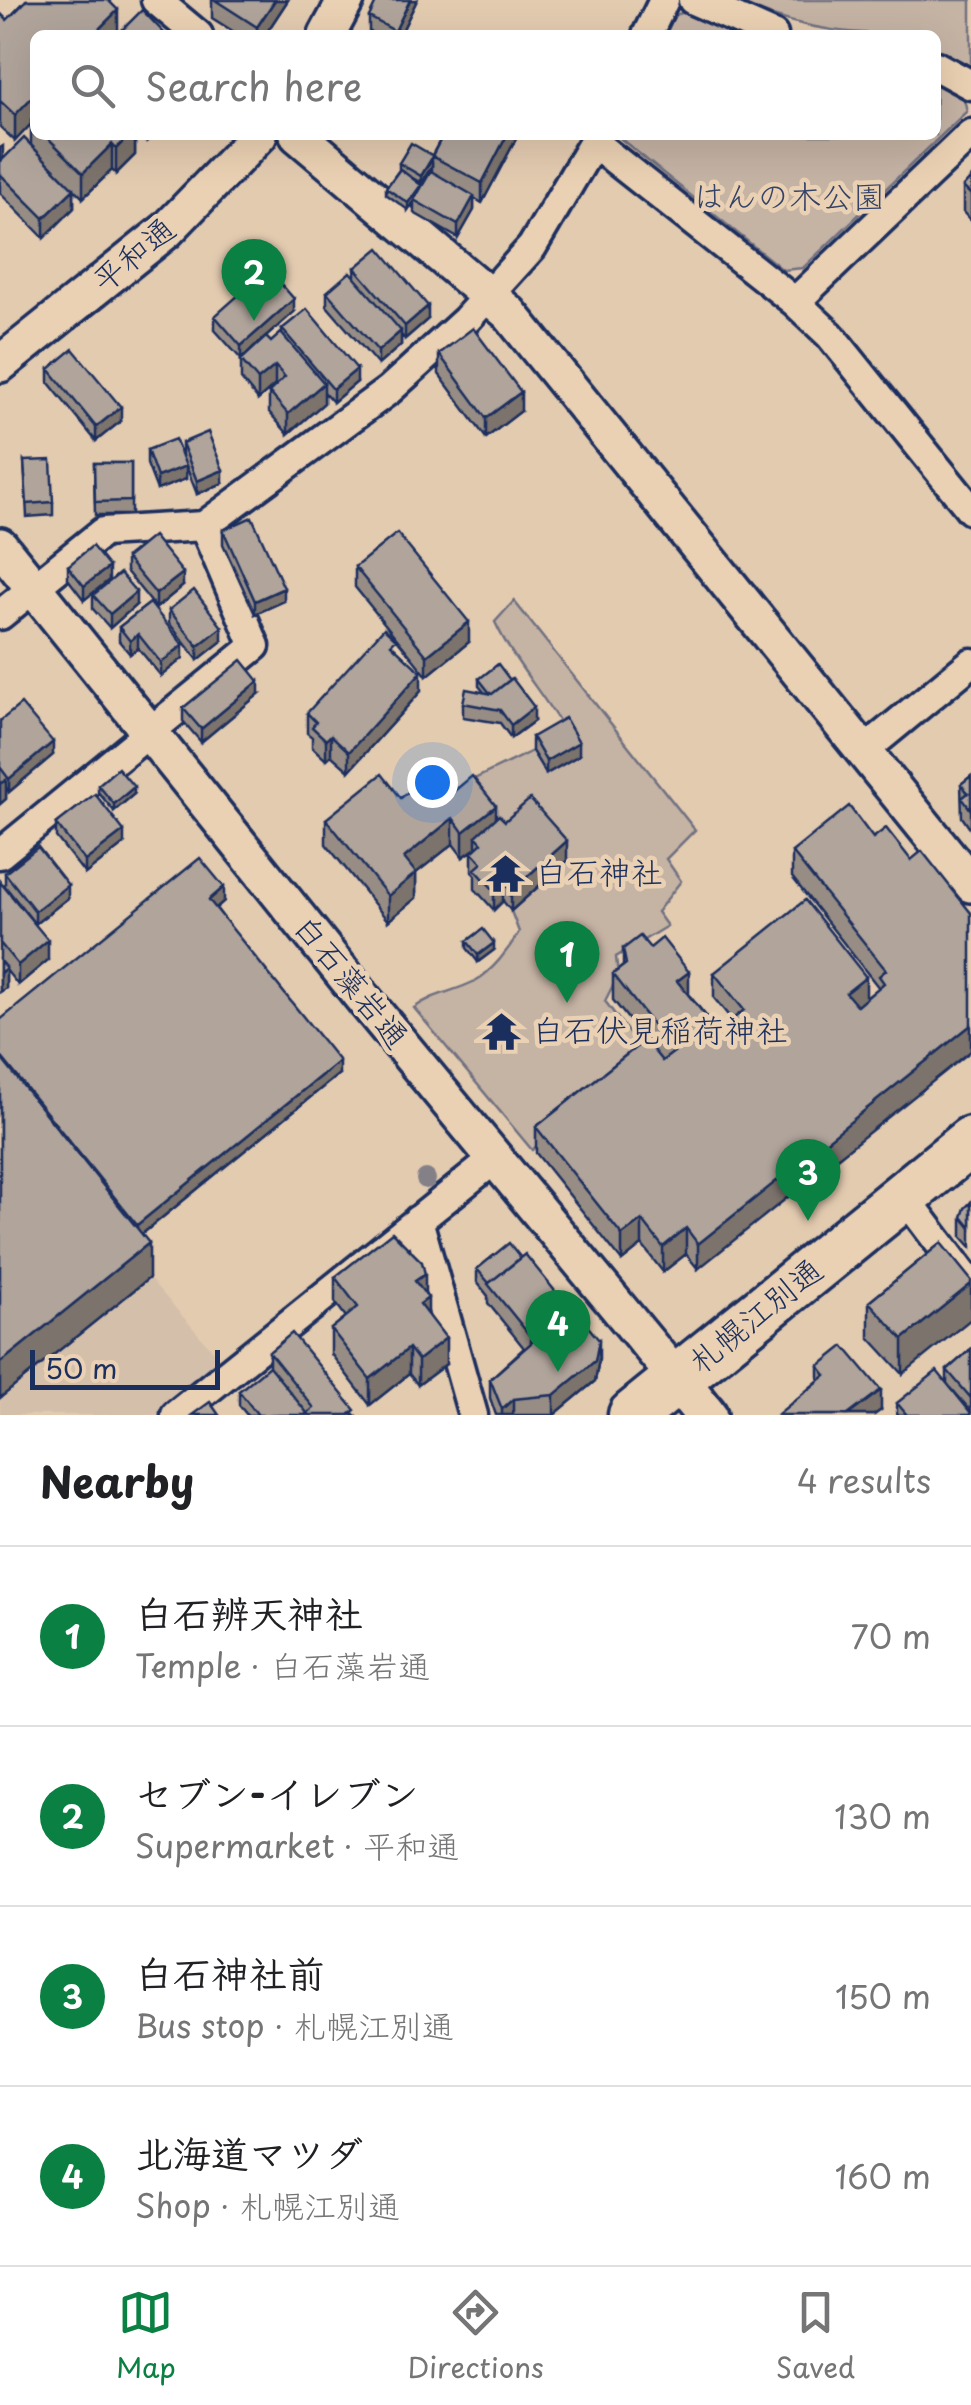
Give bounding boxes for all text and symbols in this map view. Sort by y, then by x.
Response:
search box [30,30,941,140]
text: Search here [145,57,362,114]
icon: search [65,58,120,113]
park label: はんの木公園 [693,171,885,219]
street label: 平和通 [81,204,185,303]
pin: 2 [222,238,286,321]
your location [407,757,458,808]
place label: 白石神社 [535,847,663,895]
temple icon: 白石神社 [484,852,526,894]
street label: 白石藻岩通 [284,903,422,1058]
pin: 1 [534,920,600,1003]
place label: 白石伏見稲荷神社 [532,1005,788,1053]
temple icon: 白石伏見稲荷神社 [481,1010,523,1052]
pin: 3 [776,1138,840,1221]
street label: 札幌江別通 [677,1245,832,1383]
pin: 4 [526,1290,590,1372]
scale bar [30,1345,220,1390]
text: 50 m [45,1346,118,1389]
text: Nearby [40,1449,194,1512]
text: 4 results [797,1456,931,1504]
text: 白石辨天神社 [135,1584,363,1641]
text: 1 [65,1612,80,1660]
text: 70 m [851,1612,931,1660]
text: Temple · 白石藻岩通 [135,1641,430,1689]
text: セブン-イレブン [135,1764,419,1821]
text: 2 [61,1792,84,1840]
text: 130 m [834,1792,931,1840]
text: Supermarket · 平和通 [135,1821,459,1869]
text: 白石神社前 [135,1944,325,2001]
text: 3 [62,1972,83,2020]
text: 150 m [835,1972,931,2020]
text: Bus stop · 札幌江別通 [135,2001,454,2049]
text: 北海道マツダ [135,2124,363,2181]
text: 4 [62,2152,83,2200]
text: 160 m [835,2152,931,2200]
text: Shop · 札幌江別通 [135,2181,400,2229]
tab: Map [116,2285,176,2388]
tab: Directions [408,2285,544,2388]
tab: Saved [776,2285,855,2388]

